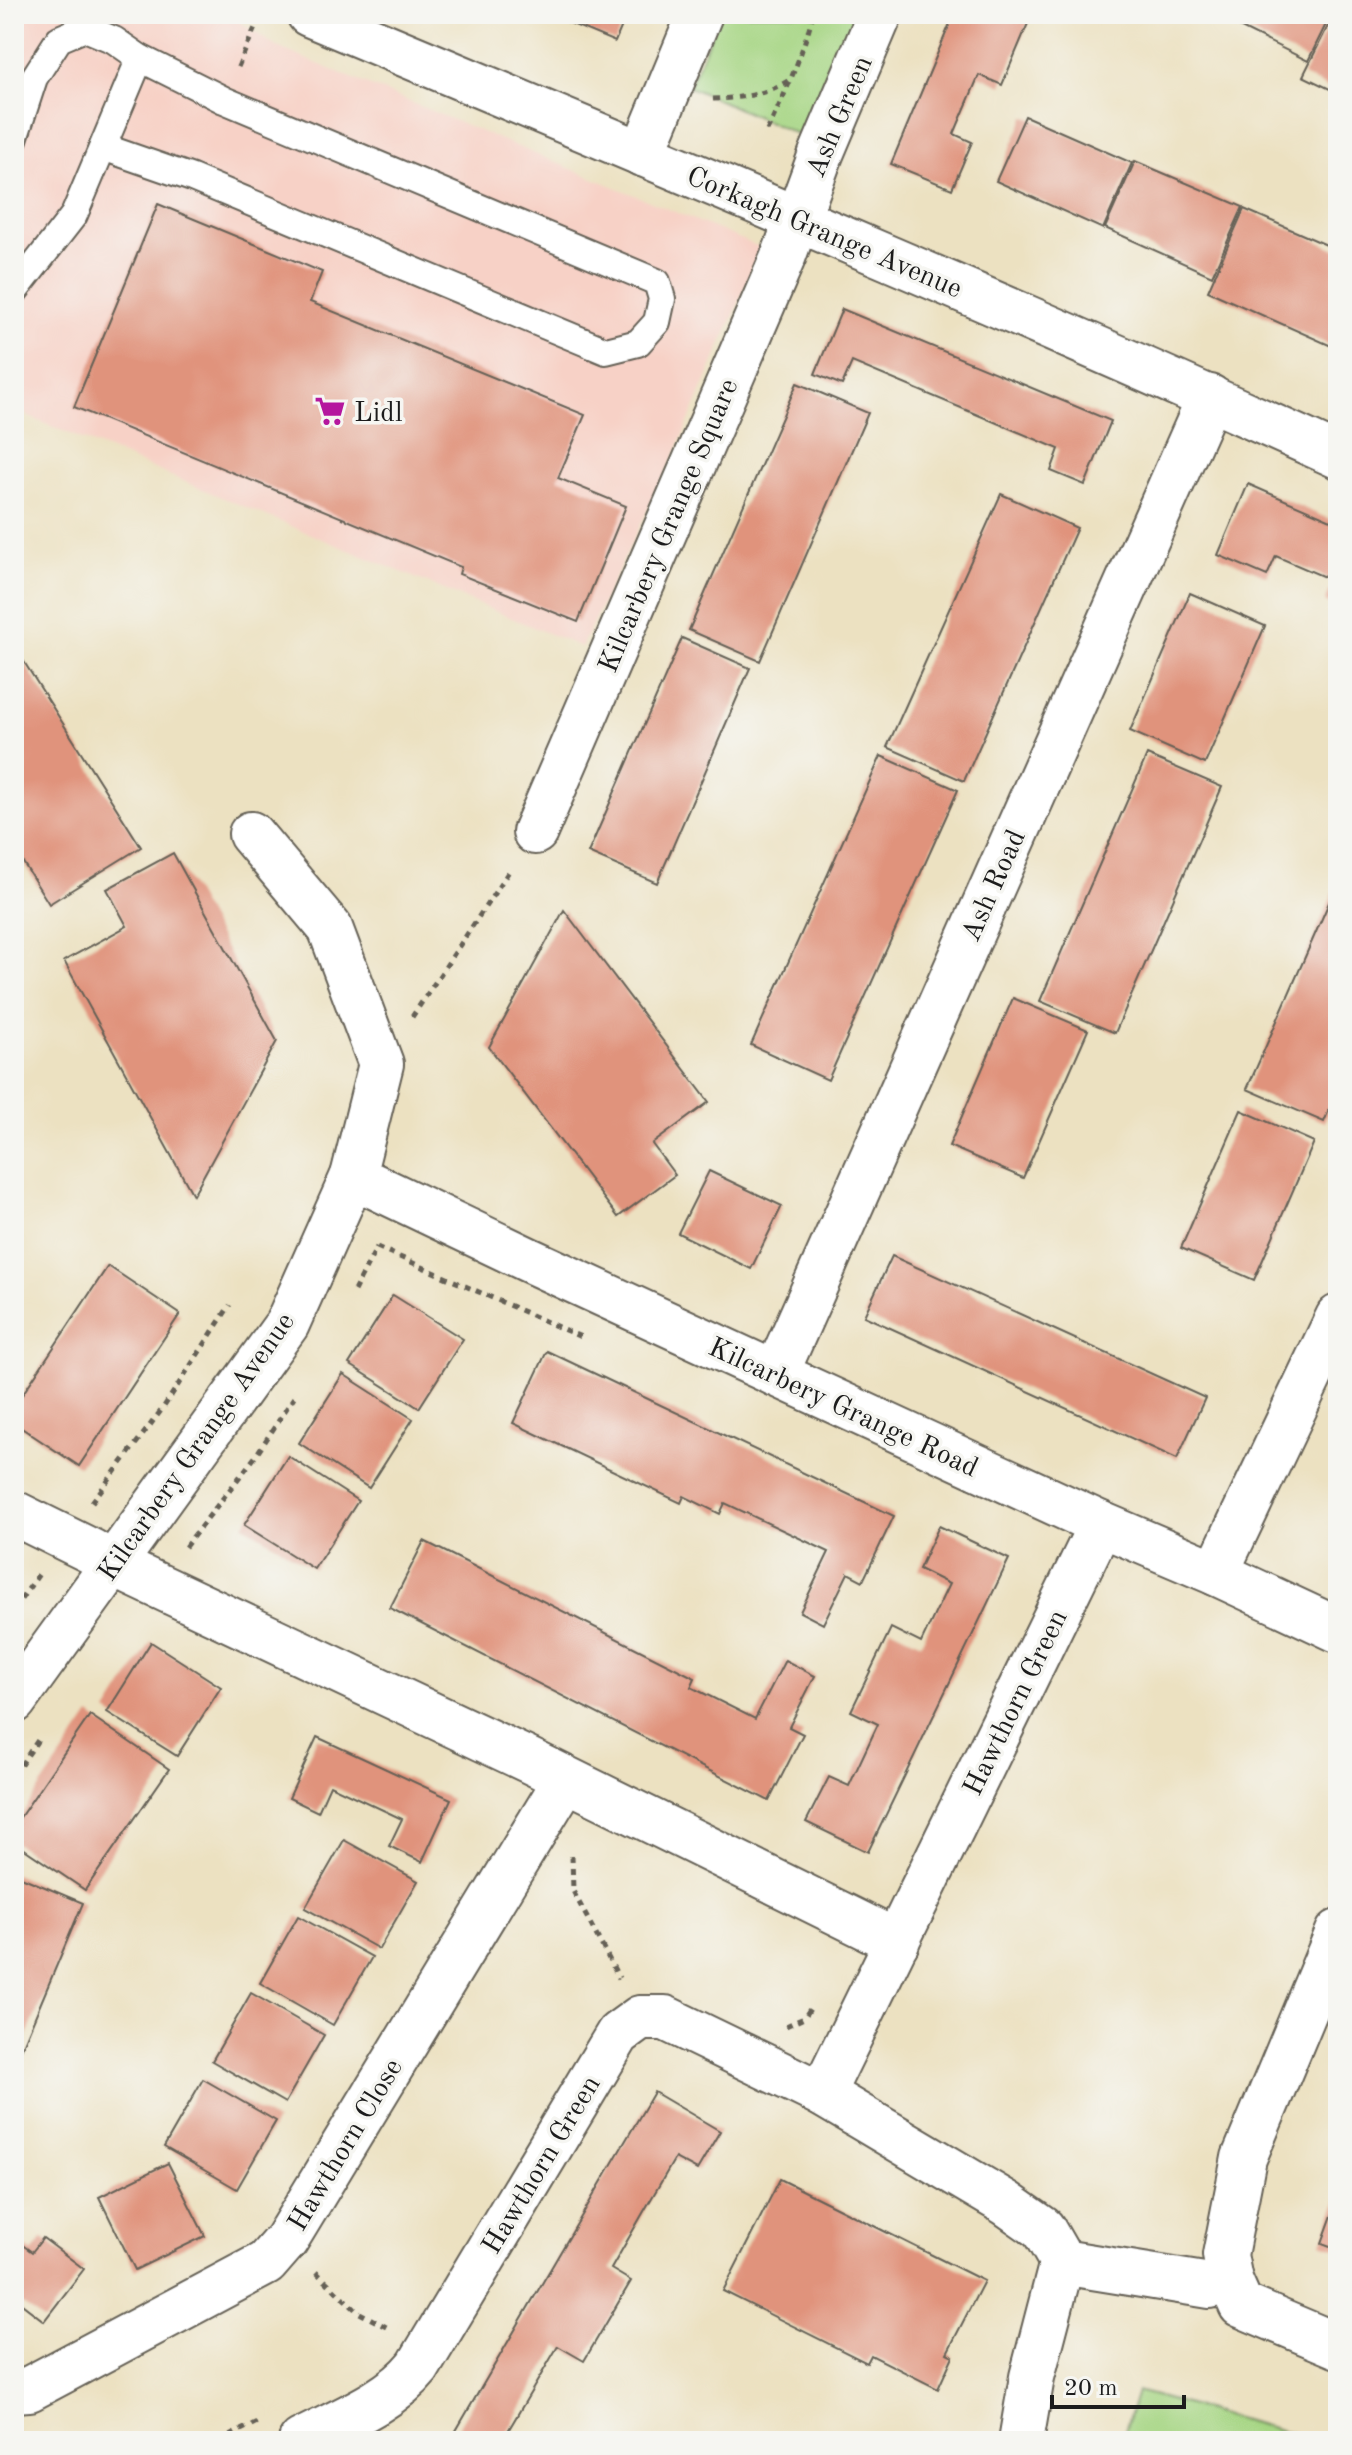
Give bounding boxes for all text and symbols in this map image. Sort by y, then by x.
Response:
street label: Ash Green [803,52,879,182]
street label: Corkagh Grange Avenue [682,163,966,304]
street label: Kilcarbery Grange Square [595,375,744,677]
supermarket icon: Lidl [313,394,347,428]
place label: Lidl [354,400,403,428]
street label: Ash Road [958,826,1032,946]
street label: Kilcarbery Grange Avenue [94,1308,301,1587]
street label: Kilcarbery Grange Road [704,1334,982,1484]
street label: Hawthorn Green [960,1606,1074,1801]
street label: Hawthorn Close [284,2055,409,2237]
street label: Hawthorn Green [478,2071,607,2260]
scale bar [1052,2359,1184,2409]
text: 20 m [1064,2377,1118,2401]

